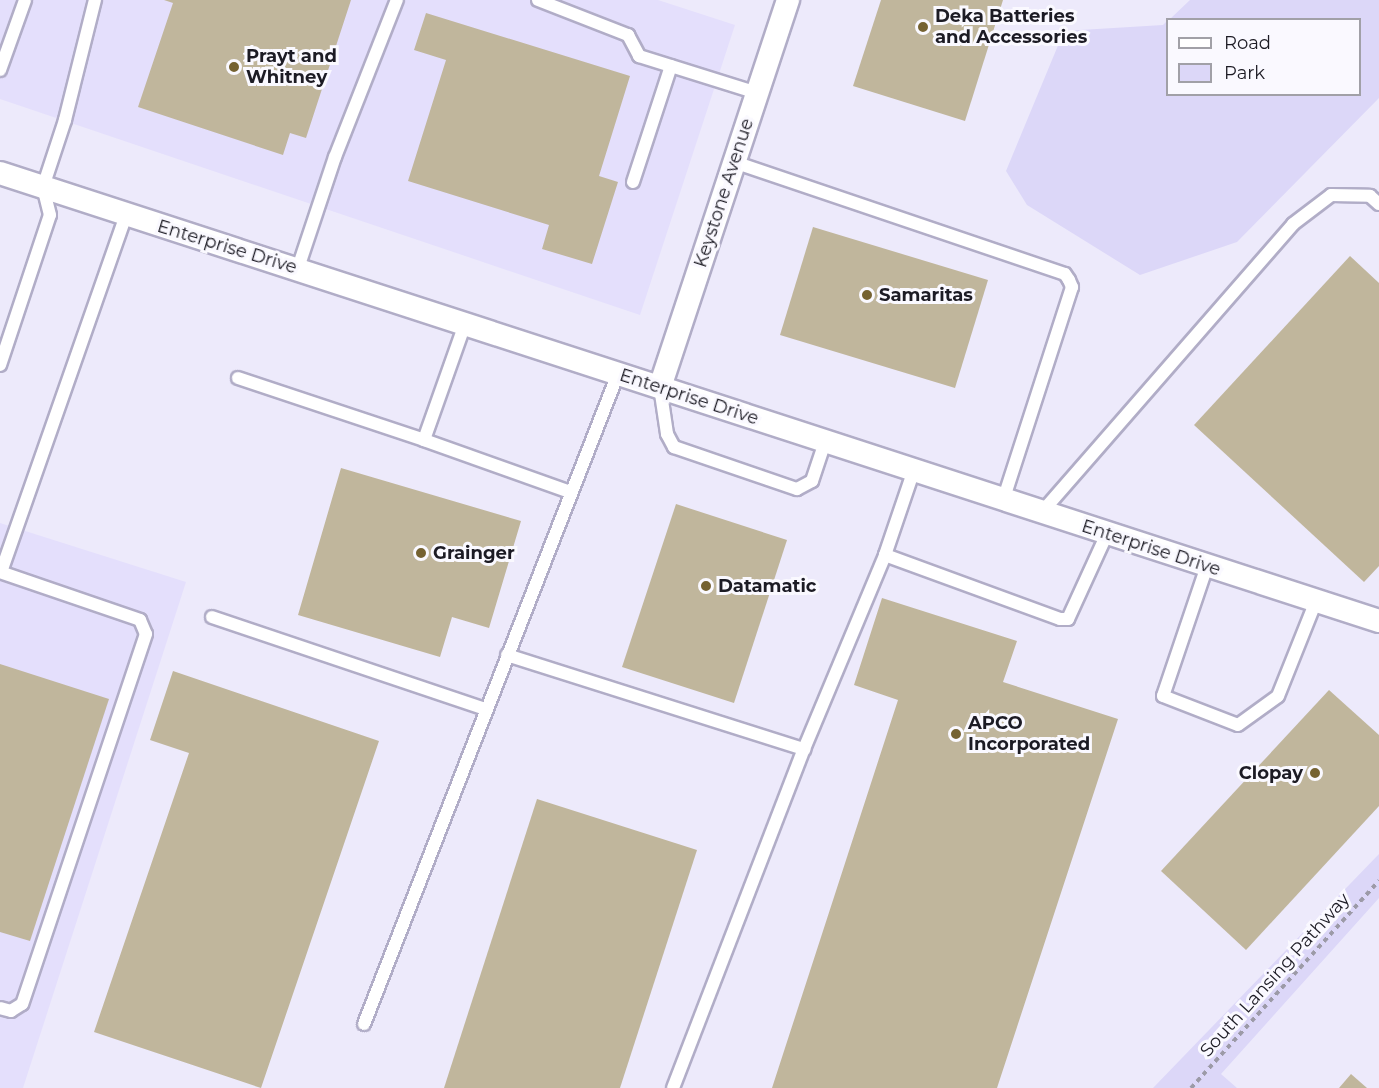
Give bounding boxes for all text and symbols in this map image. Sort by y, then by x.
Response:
place label: Deka Batteries and Accessories [935,6,1087,48]
legend [1166,18,1361,96]
marker: Deka Batteries and Accessories [916,20,930,34]
text: Road [1224,32,1271,54]
place label: Prayt and Whitney [246,46,337,88]
marker: Prayt and Whitney [227,60,241,74]
text: Park [1224,62,1265,84]
street label: Keystone Avenue [690,116,758,270]
street label: Enterprise Drive [155,216,299,278]
place label: Samaritas [879,284,973,306]
marker: Samaritas [860,288,874,302]
street label: Enterprise Drive [617,364,761,430]
street label: Enterprise Drive [1079,515,1223,581]
place label: Grainger [433,542,515,564]
marker: Grainger [414,546,428,560]
place label: Datamatic [718,575,816,597]
marker: Datamatic [699,579,713,593]
place label: APCO Incorporated [968,713,1090,756]
marker: APCO Incorporated [949,727,963,741]
place label: Clopay [1239,762,1303,784]
marker: Clopay [1308,766,1322,780]
street label: South Lansing Pathway [1196,889,1354,1061]

